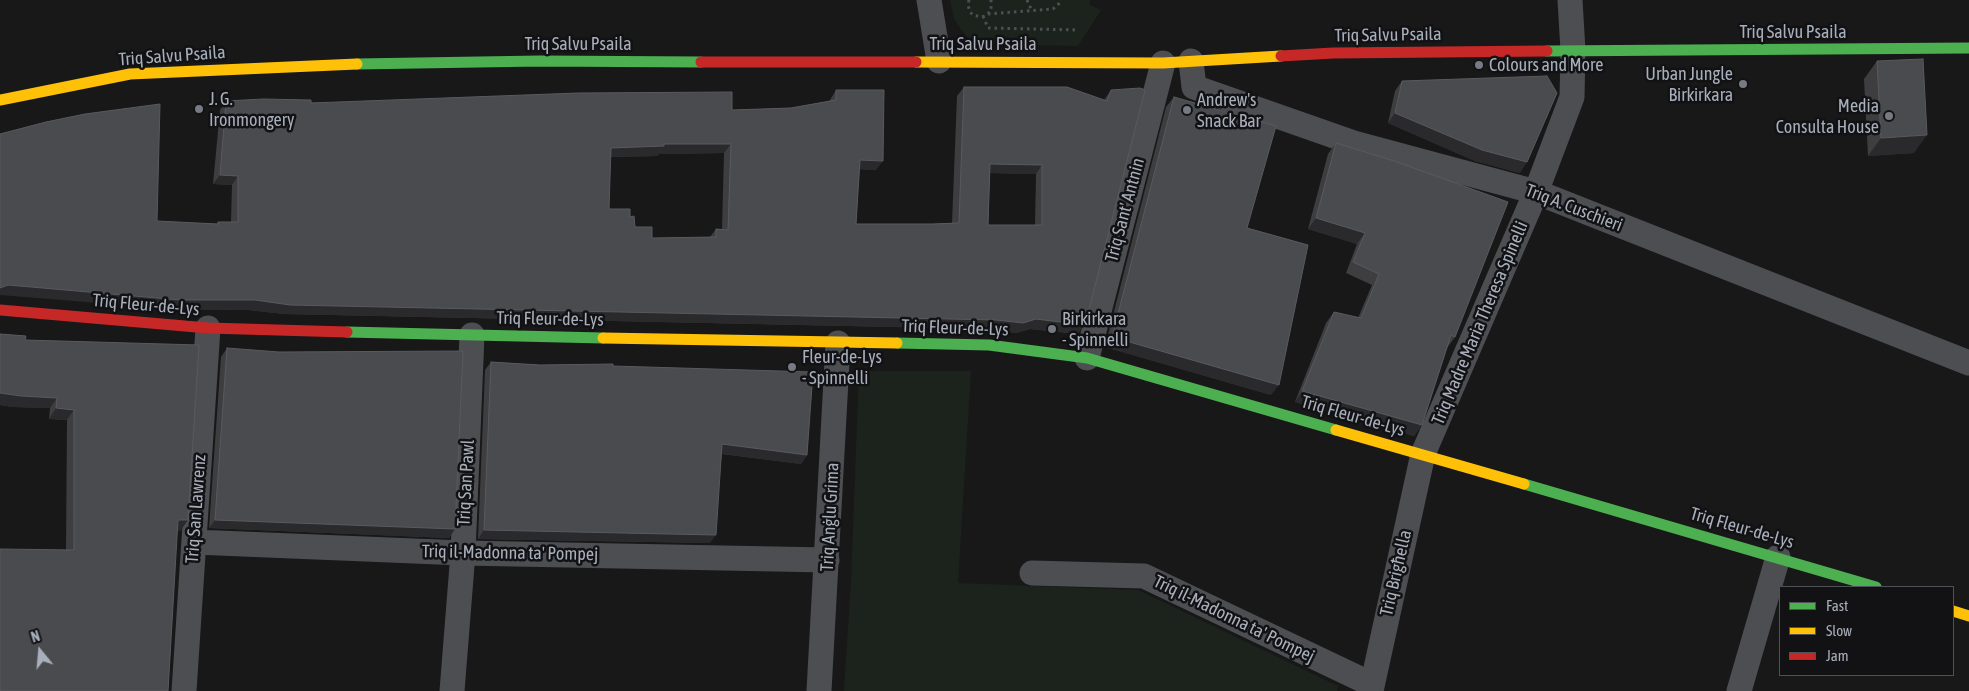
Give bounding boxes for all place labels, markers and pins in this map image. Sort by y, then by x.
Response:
place label: Colours and More [1489,54,1604,76]
marker: Colours and More [1473,59,1485,71]
place label: Urban Jungle Birkirkara [1645,63,1733,106]
marker: Urban Jungle Birkirkara [1737,78,1749,90]
place label: J. G. Ironmongery [209,88,295,130]
place label: Andrew's Snack Bar [1197,89,1261,132]
place label: Media Consulta House [1776,95,1879,138]
marker: J. G. Ironmongery [193,103,205,115]
marker: Andrew's Snack Bar [1181,104,1193,116]
marker: Media Consulta House [1883,110,1895,122]
place label: Birkirkara - Spinnelli [1062,308,1129,350]
marker: Birkirkara - Spinnelli [1046,323,1058,335]
place label: Fleur-de-Lys - Spinnelli [802,346,882,388]
marker: Fleur-de-Lys - Spinnelli [786,361,798,373]

